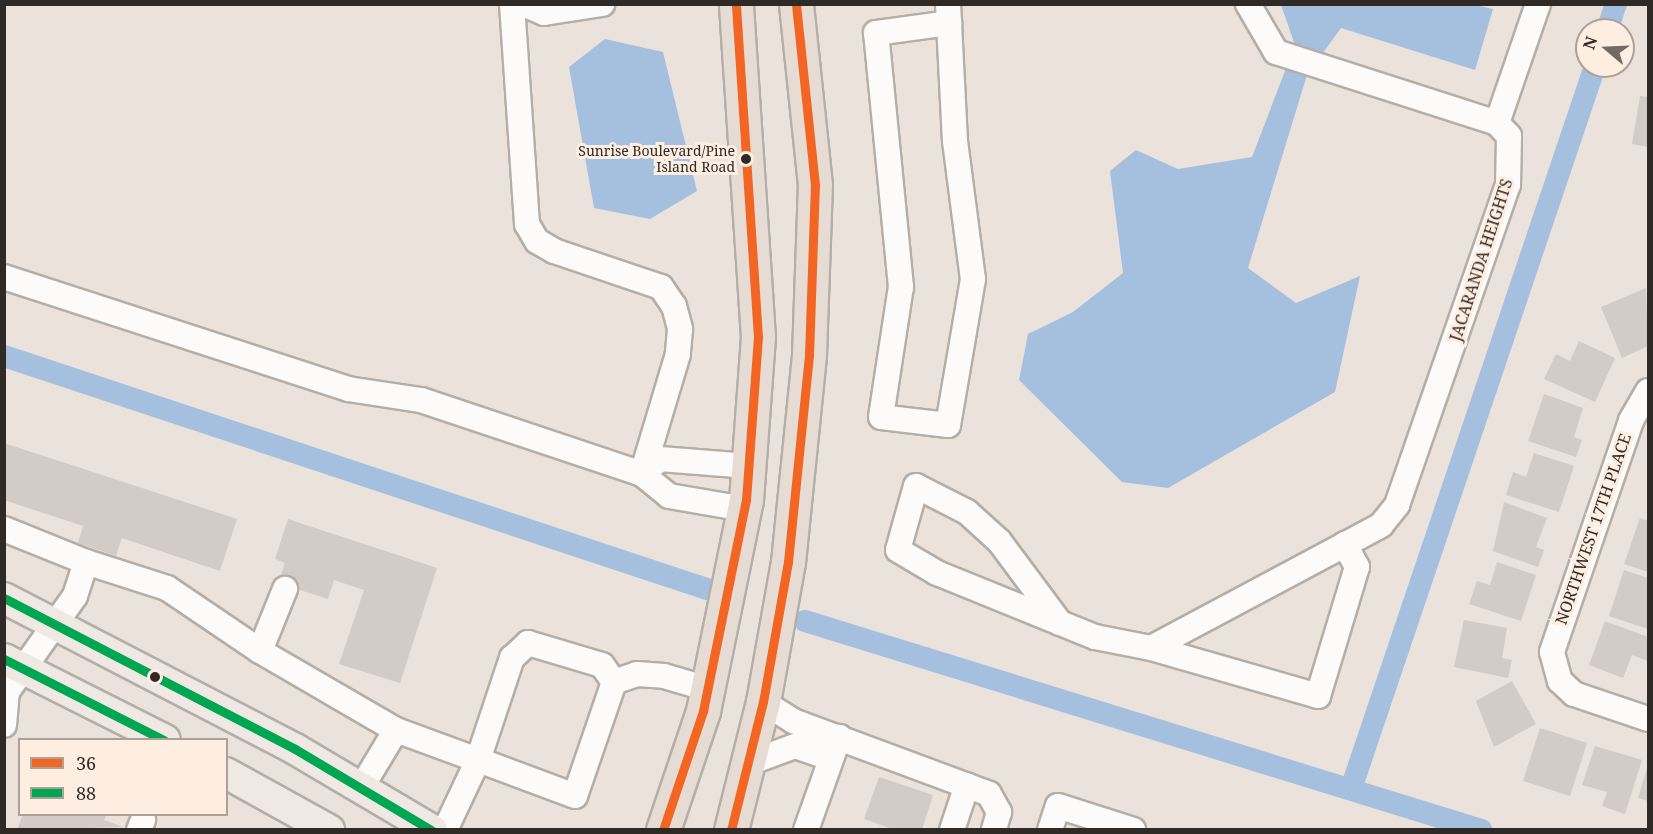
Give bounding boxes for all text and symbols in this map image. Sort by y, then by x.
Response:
north arrow [1575,18,1635,78]
text: N [1577,33,1602,52]
place label: Sunrise Boulevard/Pine Island Road [578,143,735,176]
marker: Sunrise Boulevard/Pine Island Road [740,153,752,165]
street label: JACARANDA HEIGHTS [1446,176,1516,344]
street label: NORTHWEST 17TH PLACE [1551,431,1635,627]
unlabelled marker [149,671,161,683]
legend [18,738,228,816]
text: 36 [76,751,96,775]
text: 88 [76,781,96,805]

